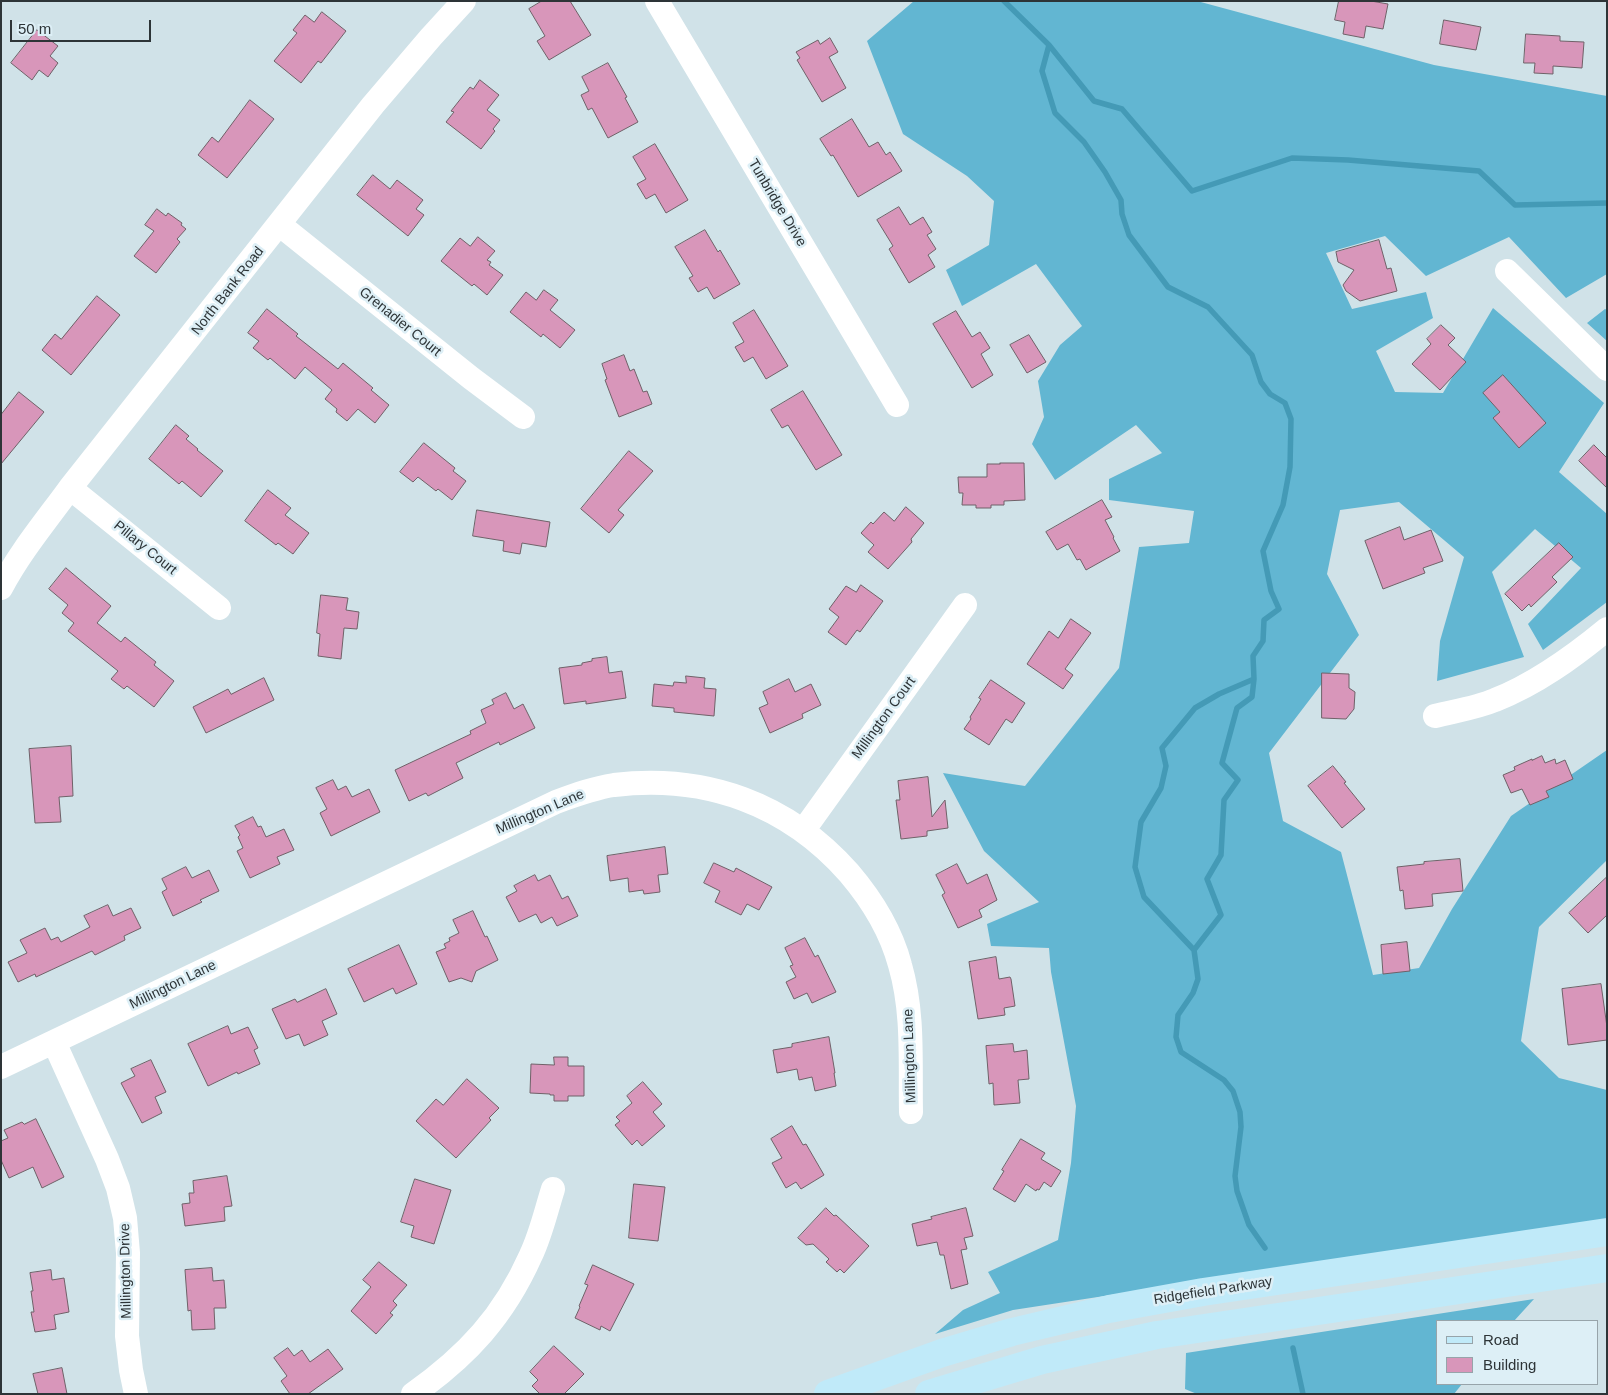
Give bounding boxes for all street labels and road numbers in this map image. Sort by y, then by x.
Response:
street label: Tunbridge Drive [744,156,810,250]
street label: North Bank Road [188,244,268,338]
street label: Grenadier Court [356,284,444,360]
street label: Pillary Court [110,517,180,579]
street label: Millington Court [849,674,919,762]
street label: Millington Lane [493,786,587,838]
street label: Millington Lane [127,957,219,1013]
street label: Millington Lane [900,1009,920,1103]
street label: Millington Drive [117,1223,135,1319]
street label: Ridgefield Parkway [1153,1273,1273,1309]

